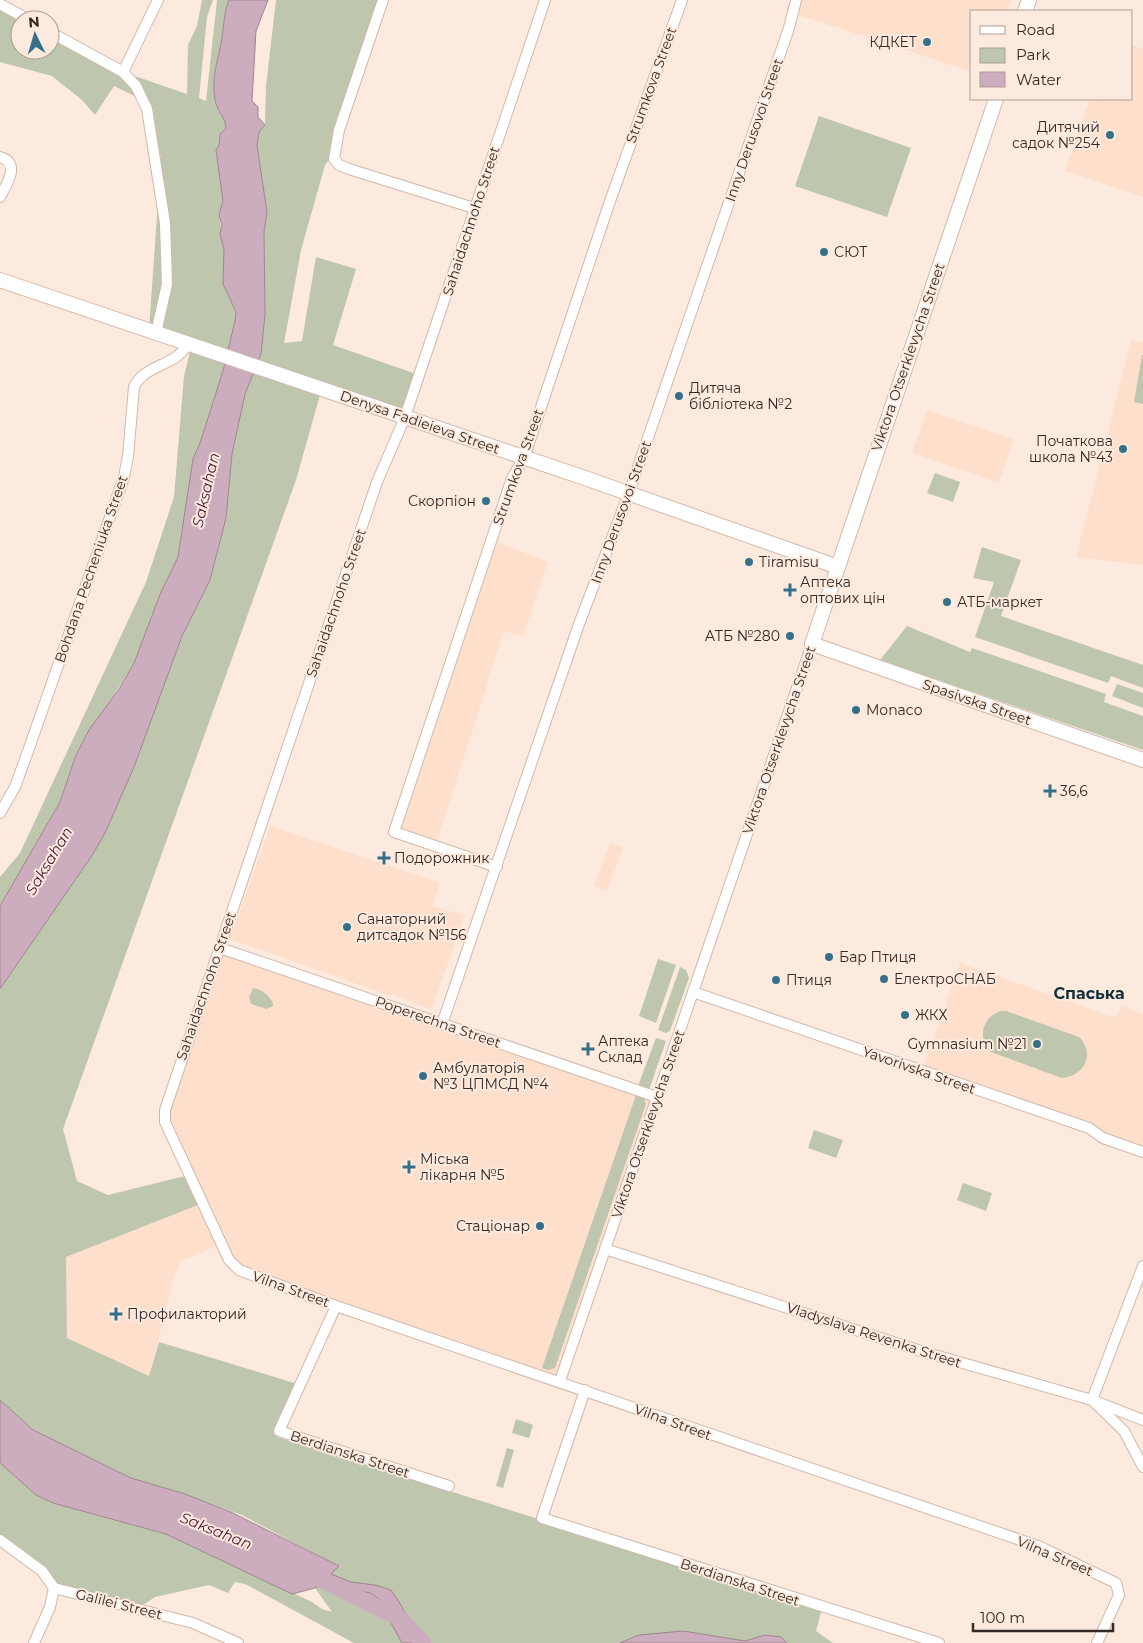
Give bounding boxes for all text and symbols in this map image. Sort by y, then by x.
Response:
north arrow [10,10,60,60]
legend [970,10,1133,100]
text: N [27,13,40,32]
text: Road [1016,20,1055,39]
street label: Strumkova Street [622,24,680,146]
place label: КДКЕТ [869,33,918,51]
marker: КДКЕТ [921,36,933,48]
text: Park [1016,45,1050,64]
street label: Inny Derusovoi Street [721,56,787,204]
text: Water [1016,70,1062,89]
place label: Дитячий садок №254 [1012,118,1101,152]
marker: Дитячий садок №254 [1104,129,1116,141]
street label: Sahaidachnoho Street [438,144,504,298]
place label: СЮТ [834,243,868,261]
marker: СЮТ [818,246,830,258]
street label: Viktora Otserklevycha Street [867,260,949,454]
place label: Дитяча бібліотека №2 [689,379,792,413]
street label: Denysa Fadieieva Street [338,386,502,458]
marker: Дитяча бібліотека №2 [673,390,685,402]
street label: Strumkova Street [489,406,547,528]
place label: Початкова школа №43 [1029,432,1113,466]
street label: Inny Derusovoi Street [587,438,655,586]
marker: Початкова школа №43 [1117,443,1129,455]
water label: Saksahan [188,451,223,529]
street label: Bohdana Pecheniuka Street [50,473,132,665]
place label: Скорпіон [408,492,476,510]
marker: Скорпіон [480,495,492,507]
street label: Sahaidachnoho Street [302,526,370,680]
place label: Tiramisu [759,553,819,571]
marker: Tiramisu [743,556,755,568]
place label: Аптека оптових цін [800,573,886,607]
marker: Аптека оптових цін [784,584,796,596]
place label: АТБ-маркет [957,593,1043,611]
marker: АТБ-маркет [941,596,953,608]
place label: АТБ №280 [705,627,780,645]
marker: АТБ №280 [784,630,796,642]
street label: Viktora Otserklevycha Street [738,643,820,837]
street label: Spasivska Street [920,675,1034,729]
place label: Monaco [866,701,923,719]
marker: Monaco [850,704,862,716]
place label: 36,6 [1060,782,1088,800]
marker: 36,6 [1044,785,1056,797]
water label: Saksahan [21,823,76,898]
place label: Подорожник [394,849,489,867]
marker: Подорожник [378,852,390,864]
street label: Sahaidachnoho Street [172,909,240,1063]
place label: Санаторний дитсадок №156 [357,910,467,944]
marker: Санаторний дитсадок №156 [341,921,353,933]
place label: Бар Птиця [839,948,916,966]
marker: Бар Птиця [823,951,835,963]
place label: ЕлектроСНАБ [894,970,996,988]
place label: Птиця [786,971,832,989]
marker: ЕлектроСНАБ [878,973,890,985]
marker: Птиця [770,974,782,986]
district label: Спаська [1053,984,1125,1003]
street label: Poperechna Street [373,992,503,1052]
place label: ЖКХ [915,1006,948,1024]
marker: ЖКХ [899,1009,911,1021]
street label: Viktora Otserklevycha Street [607,1027,689,1221]
place label: Аптека Склад [598,1032,649,1066]
place label: Gymnasium №21 [907,1035,1027,1053]
marker: Gymnasium №21 [1031,1038,1043,1050]
street label: Yavorivska Street [860,1042,978,1098]
marker: Аптека Склад [582,1043,594,1055]
place label: Амбулаторія №3 ЦПМСД №4 [433,1059,549,1093]
marker: Амбулаторія №3 ЦПМСД №4 [417,1070,429,1082]
place label: Міська лікарня №5 [420,1150,505,1184]
marker: Міська лікарня №5 [402,1160,416,1174]
place label: Стаціонар [456,1217,530,1235]
marker: Стаціонар [534,1220,546,1232]
street label: Vilna Street [250,1267,332,1311]
street label: Vladyslava Revenka Street [784,1298,964,1372]
place label: Профилакторий [127,1305,247,1323]
marker: Профилакторий [109,1307,123,1321]
street label: Vilna Street [632,1400,714,1444]
street label: Berdianska Street [288,1426,412,1482]
water label: Saksahan [177,1507,255,1554]
street label: Vilna Street [1014,1532,1096,1580]
street label: Berdianska Street [678,1554,802,1610]
street label: Galilei Street [74,1585,164,1624]
scale bar [973,1600,1113,1632]
text: 100 m [980,1608,1025,1627]

